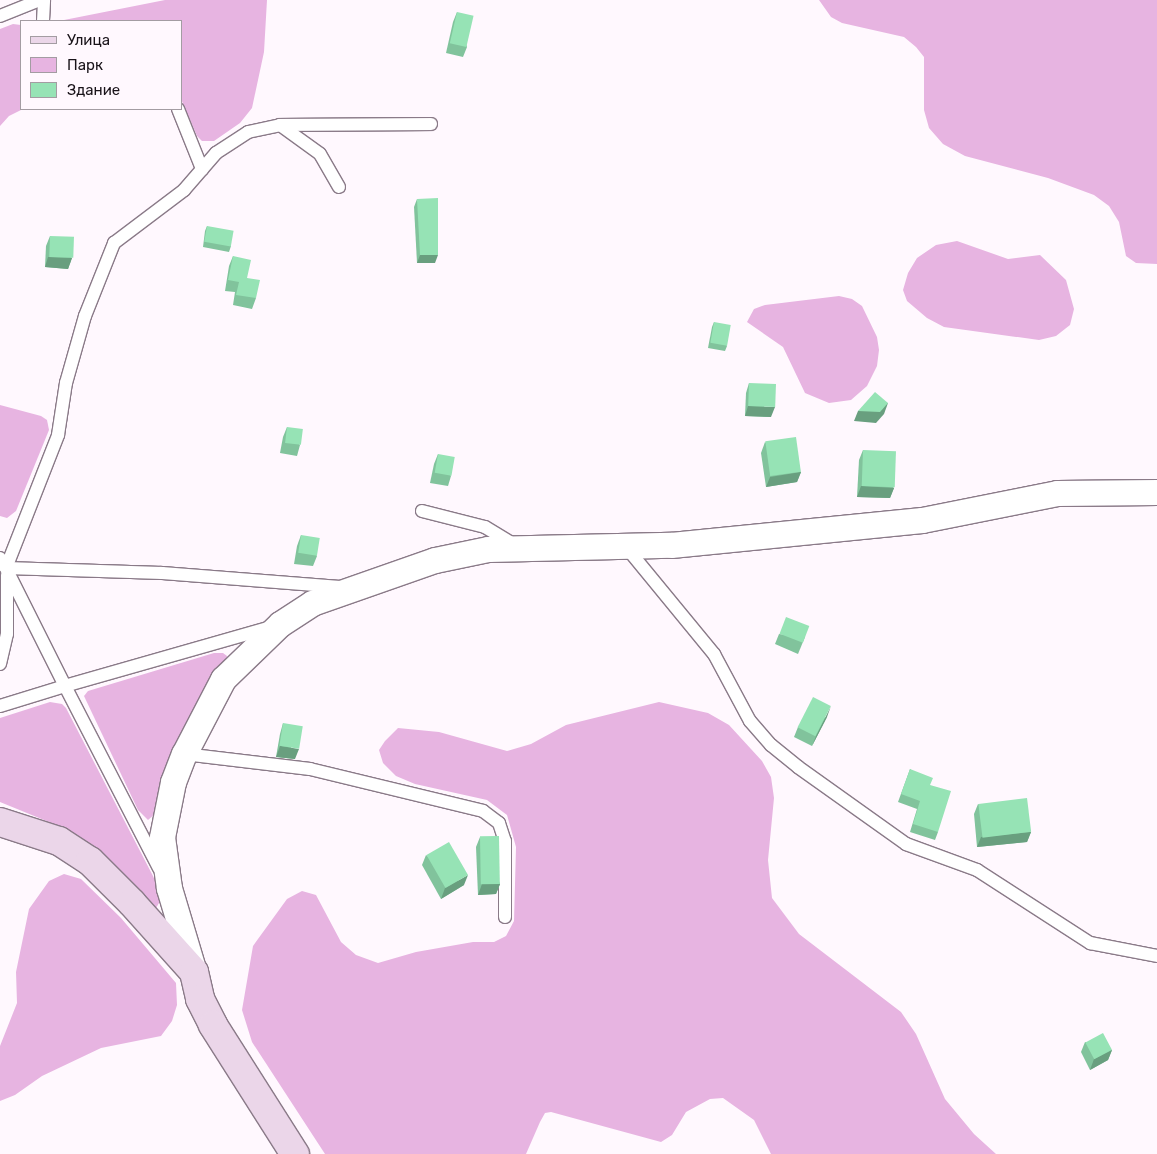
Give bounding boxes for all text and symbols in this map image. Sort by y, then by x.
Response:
legend [20,20,182,110]
text: Улица [67,31,110,49]
text: Парк [67,56,103,74]
text: Здание [67,81,120,99]

